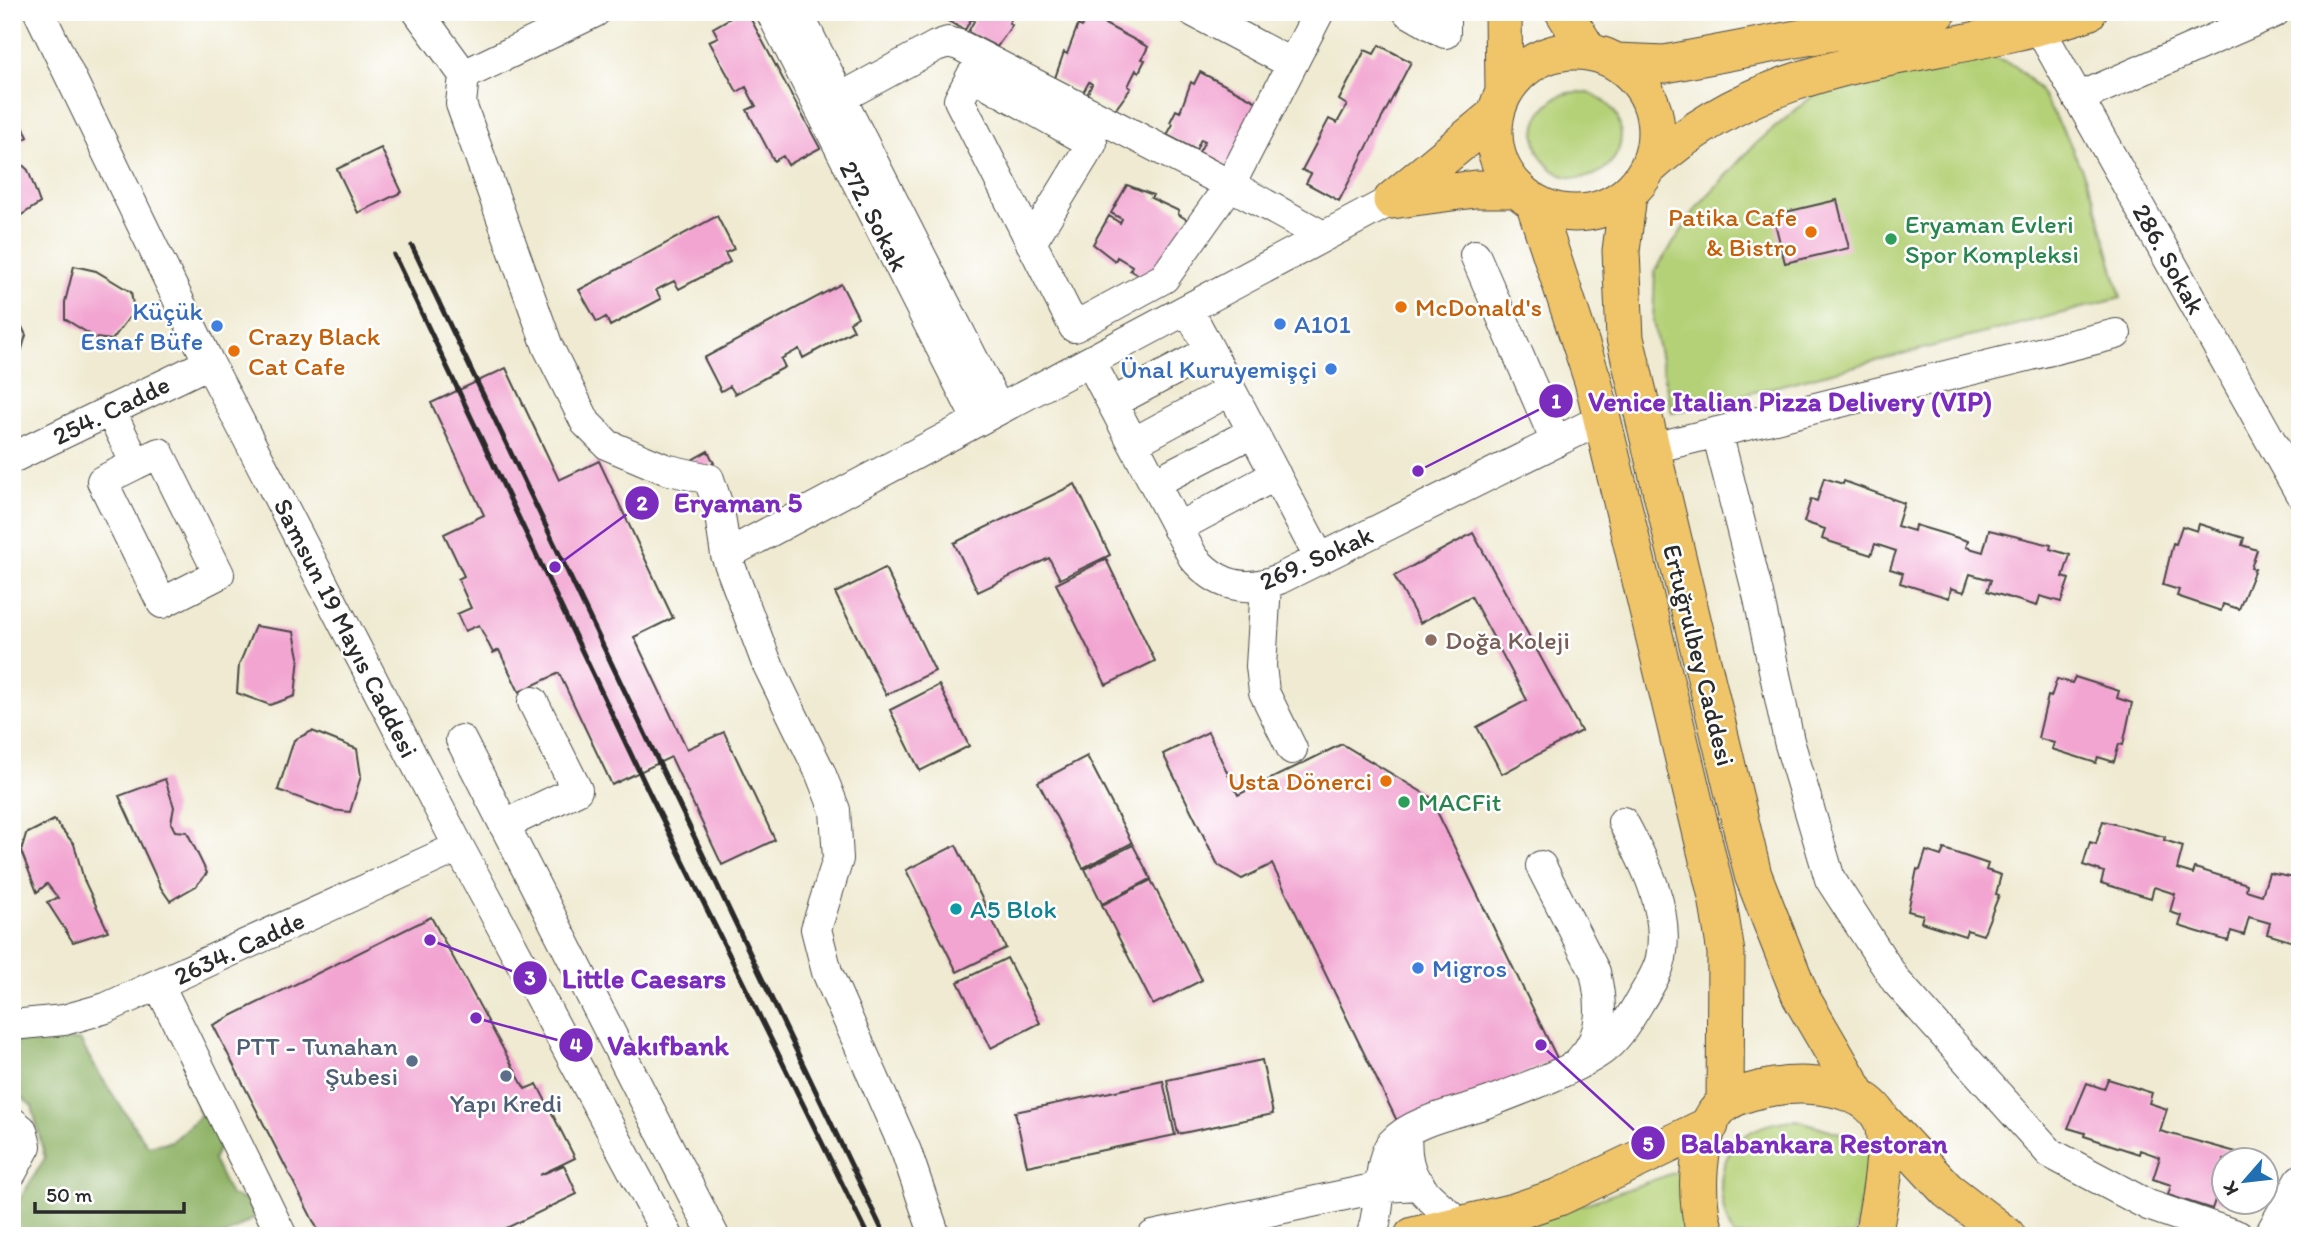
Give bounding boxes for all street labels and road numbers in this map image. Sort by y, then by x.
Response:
street label: 272. Sokak [833,155,915,277]
street label: 286. Sokak [2126,198,2212,320]
street label: 254. Cadde [47,368,175,452]
street label: Samsun 19 Mayıs Caddesi [267,493,425,763]
street label: 269. Sokak [1254,519,1378,597]
street label: Ertuğrulbey Caddesi [1656,541,1742,769]
street label: 2634. Cadde [169,904,309,992]

